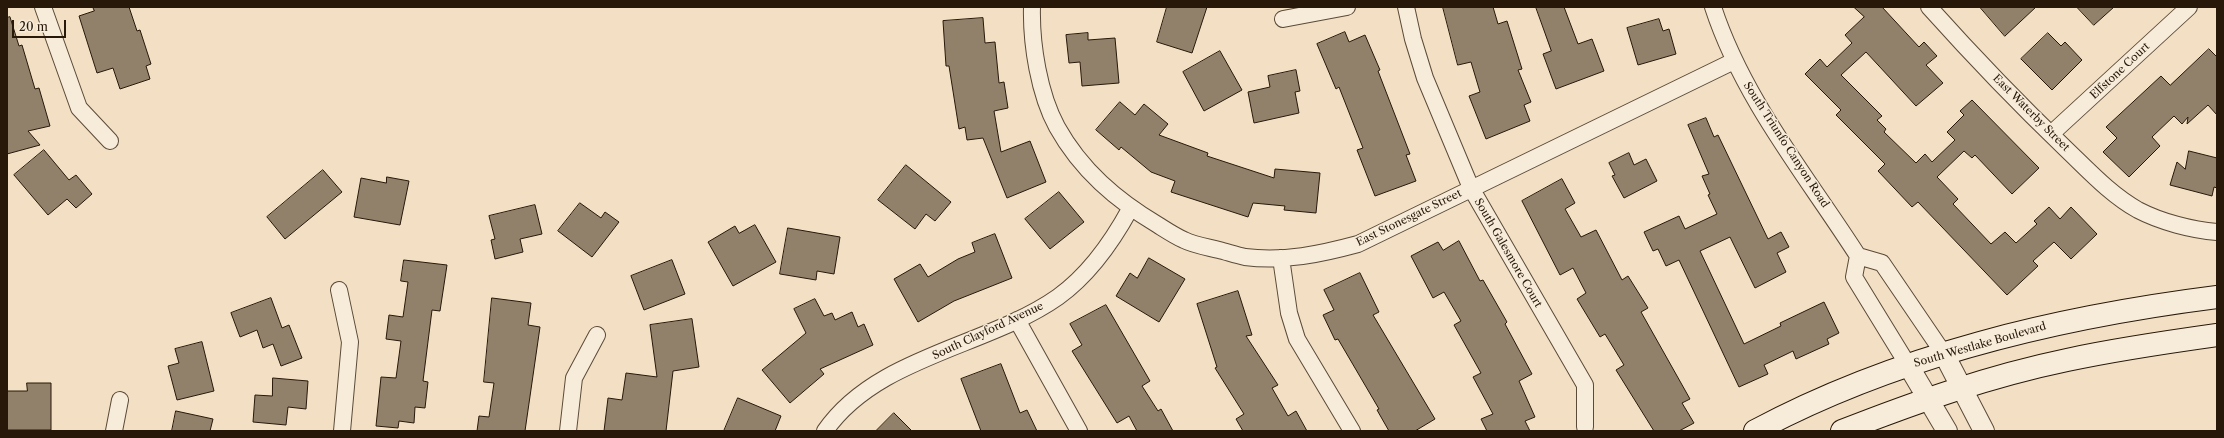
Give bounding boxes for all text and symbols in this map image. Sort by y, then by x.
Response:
scale bar [14,12,68,38]
text: 20 m [19,19,48,34]
street label: Elfstone Court [2087,40,2153,102]
street label: East Waterby Street [1990,72,2072,154]
street label: South Triunfo Canyon Road [1740,80,1832,210]
street label: East Stonesgate Street [1354,187,1464,249]
street label: South Galesmore Court [1471,196,1545,310]
street label: South Clayford Avenue [930,299,1046,363]
street label: South Westlake Boulevard [1912,320,2048,370]

